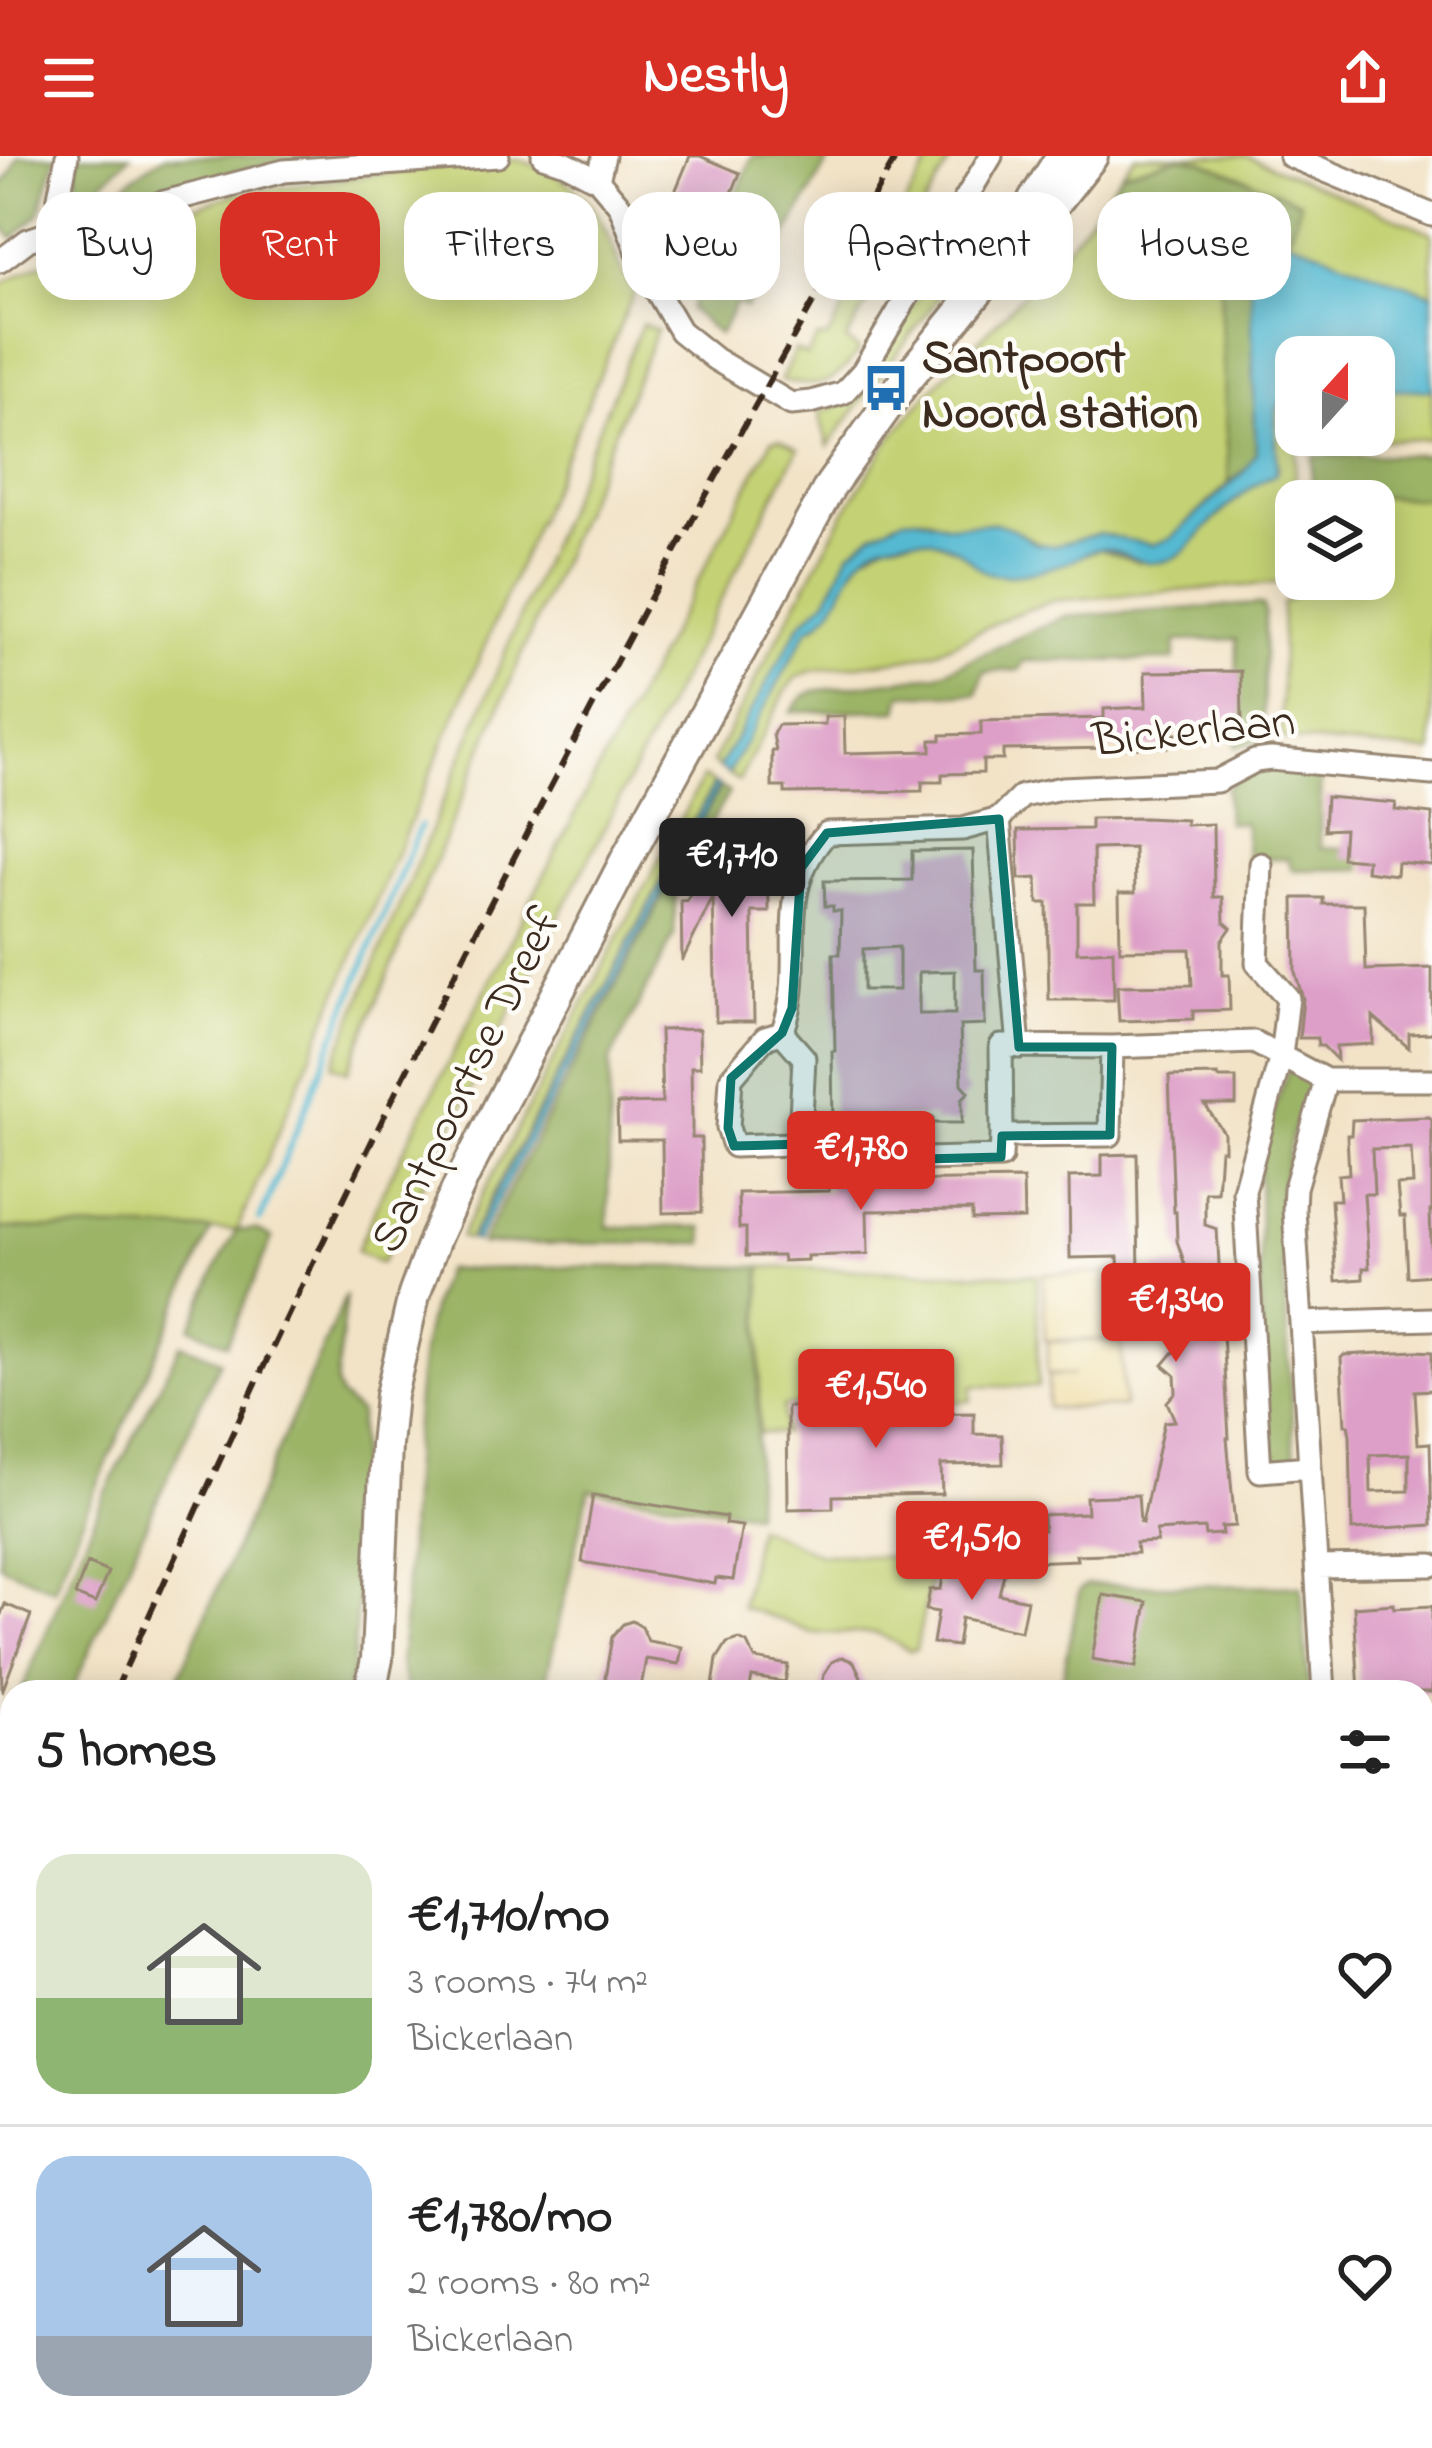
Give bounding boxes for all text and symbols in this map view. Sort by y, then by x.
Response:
text: Nestly [643,39,789,117]
icon: menu [36,45,102,111]
icon: share [1330,45,1396,111]
chip: Buy [36,192,196,300]
chip: Rent [220,192,380,300]
chip: Filters [404,192,598,300]
chip: New [622,192,780,300]
chip: Apartment [804,192,1073,300]
chip: House [1097,192,1291,300]
place label: Santpoort Noord station [922,325,1198,450]
north arrow [1275,336,1395,456]
map controls [1275,336,1395,600]
bus stop icon: Santpoort Noord station [861,363,911,413]
button: layers [1275,480,1395,600]
street label: Bickerlaan [1088,688,1299,779]
pin: €1,710 [634,818,830,920]
text: €1,710 [686,828,778,885]
street label: Santpoortse Dreef [354,896,582,1266]
pin: €1,780 [763,1111,959,1213]
text: €1,780 [814,1121,908,1178]
pin: €1,340 [1078,1263,1274,1365]
text: €1,340 [1128,1273,1224,1330]
pin: €1,540 [778,1349,974,1451]
text: €1,540 [825,1359,927,1416]
pin: €1,510 [874,1501,1070,1603]
text: €1,510 [923,1511,1021,1568]
text: 5 homes [36,1715,217,1790]
icon: filters [1332,1719,1398,1785]
text: €1,710/mo [408,1880,610,1955]
icon: home [132,1902,276,2046]
icon: heart [1332,1941,1398,2007]
text: 3 rooms · 74 m² [408,1955,648,2012]
text: Bickerlaan [408,2012,573,2069]
text: €1,780/mo [408,2181,613,2256]
icon: home [132,2204,276,2348]
icon: heart [1332,2243,1398,2309]
text: 2 rooms · 80 m² [408,2256,651,2313]
text: Bickerlaan [408,2313,573,2370]

